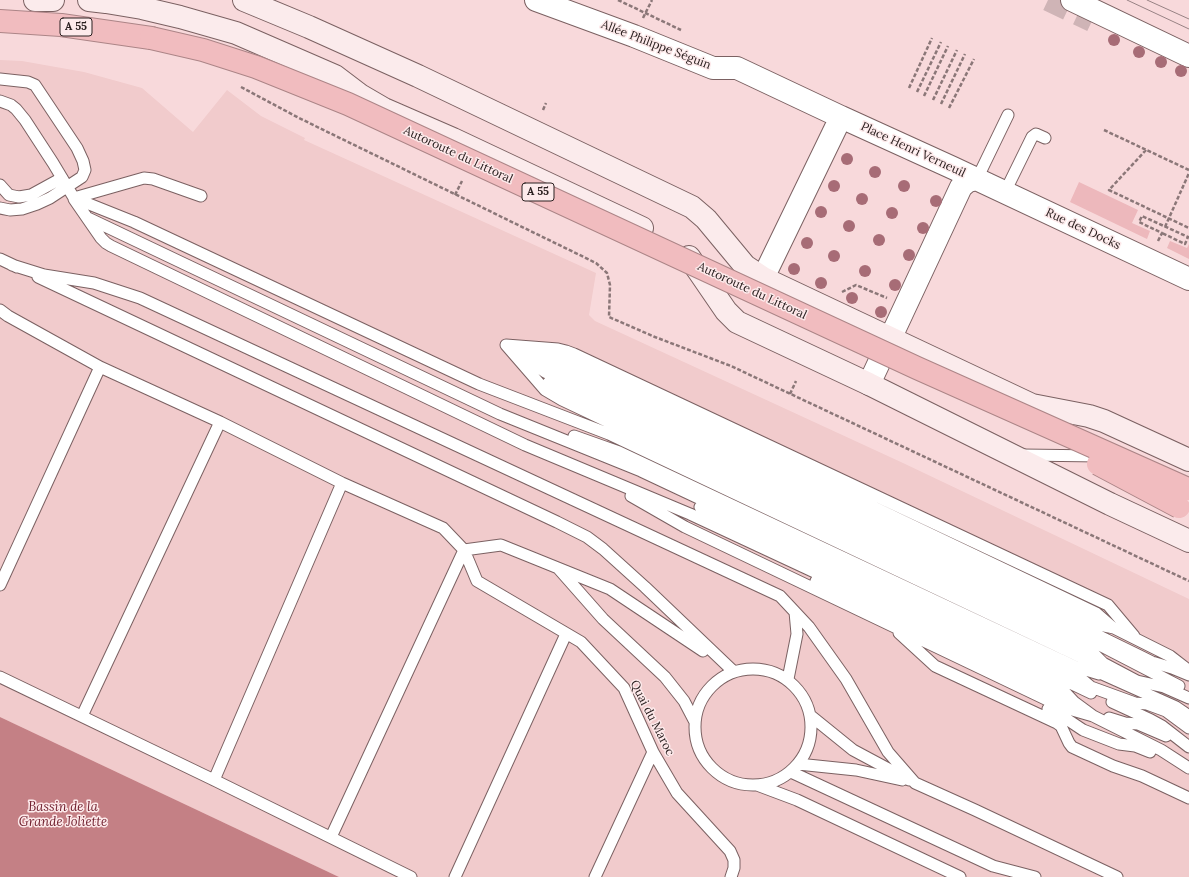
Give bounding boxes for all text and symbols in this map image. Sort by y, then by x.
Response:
street label: Allée Philippe Séguin [599,17,713,73]
road number: A 55 [60,18,92,36]
street label: Place Henri Verneuil [858,119,968,181]
street label: Autoroute du Littoral [401,123,515,187]
road number: A 55 [522,183,554,201]
street label: Rue des Docks [1043,205,1123,253]
street label: Autoroute du Littoral [695,259,809,323]
street label: Quai du Maroc [627,678,677,758]
water label: Bassin de la Grande Joliette [19,799,107,830]

